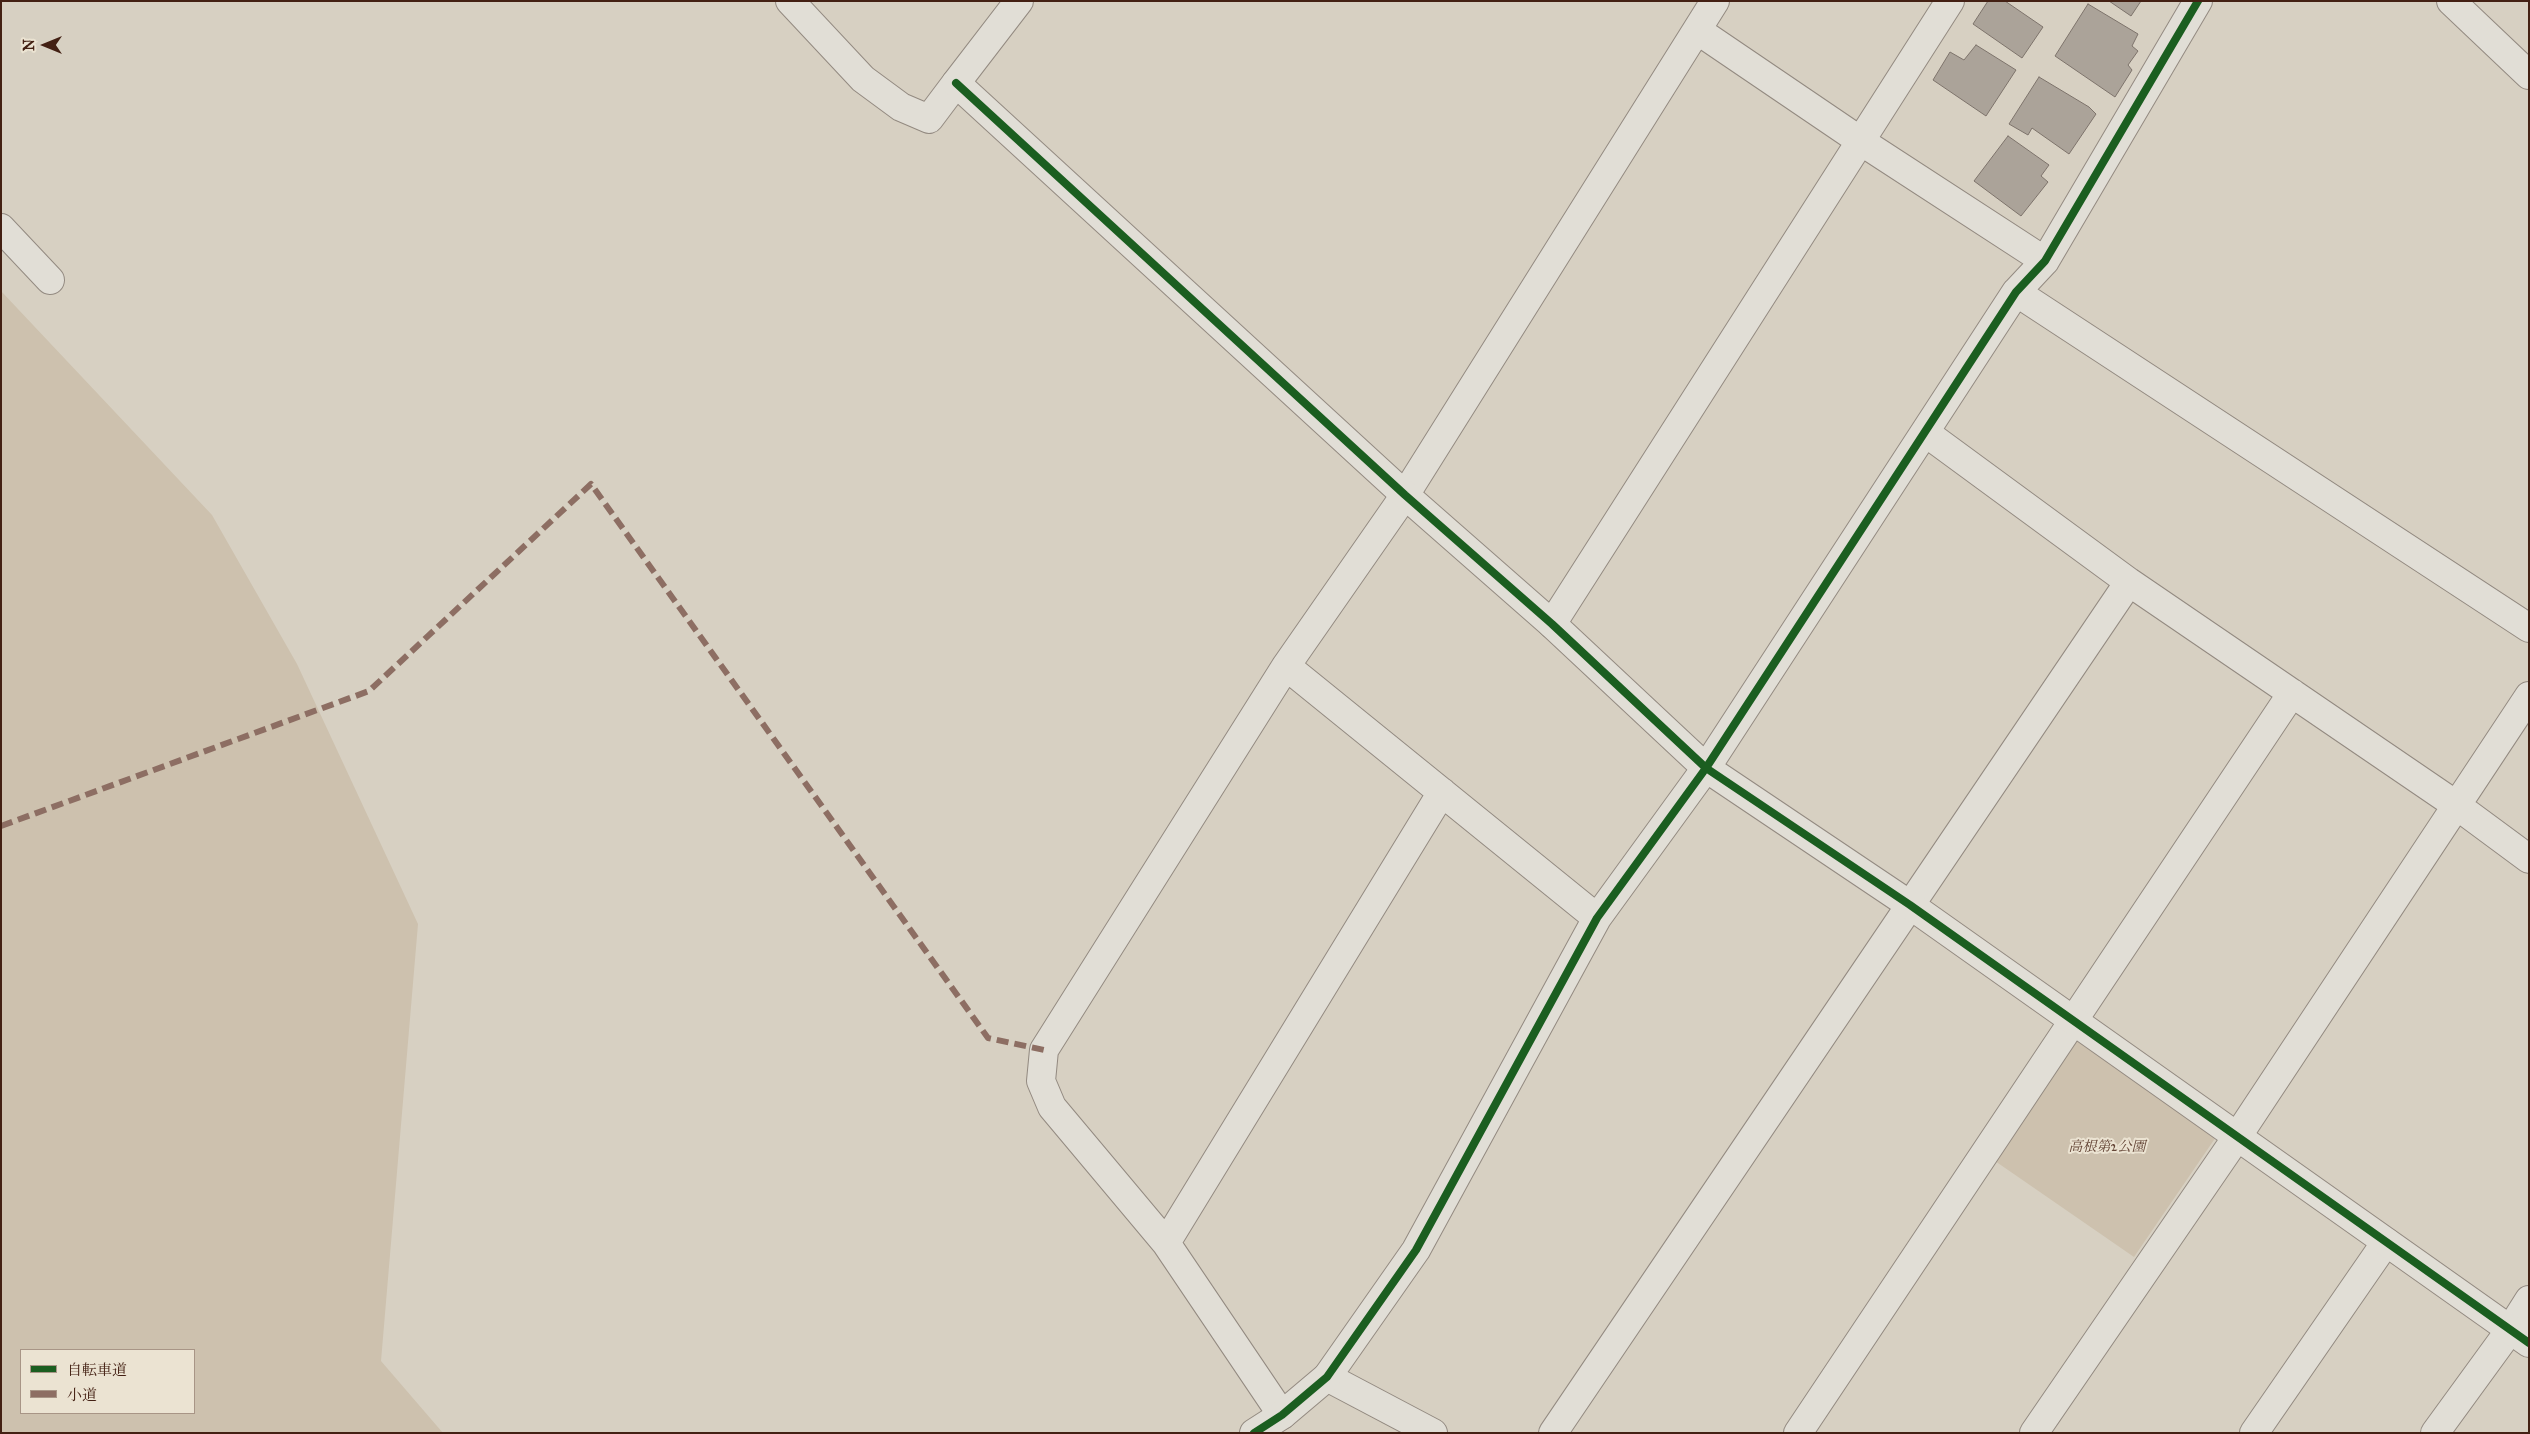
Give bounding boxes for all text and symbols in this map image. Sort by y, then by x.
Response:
north arrow [20,20,70,70]
text: N [21,39,38,51]
park label: 高根第2公園 [2069,1140,2145,1156]
legend [20,1349,195,1414]
text: 自転車道 [67,1361,127,1379]
text: 小道 [67,1386,97,1404]

